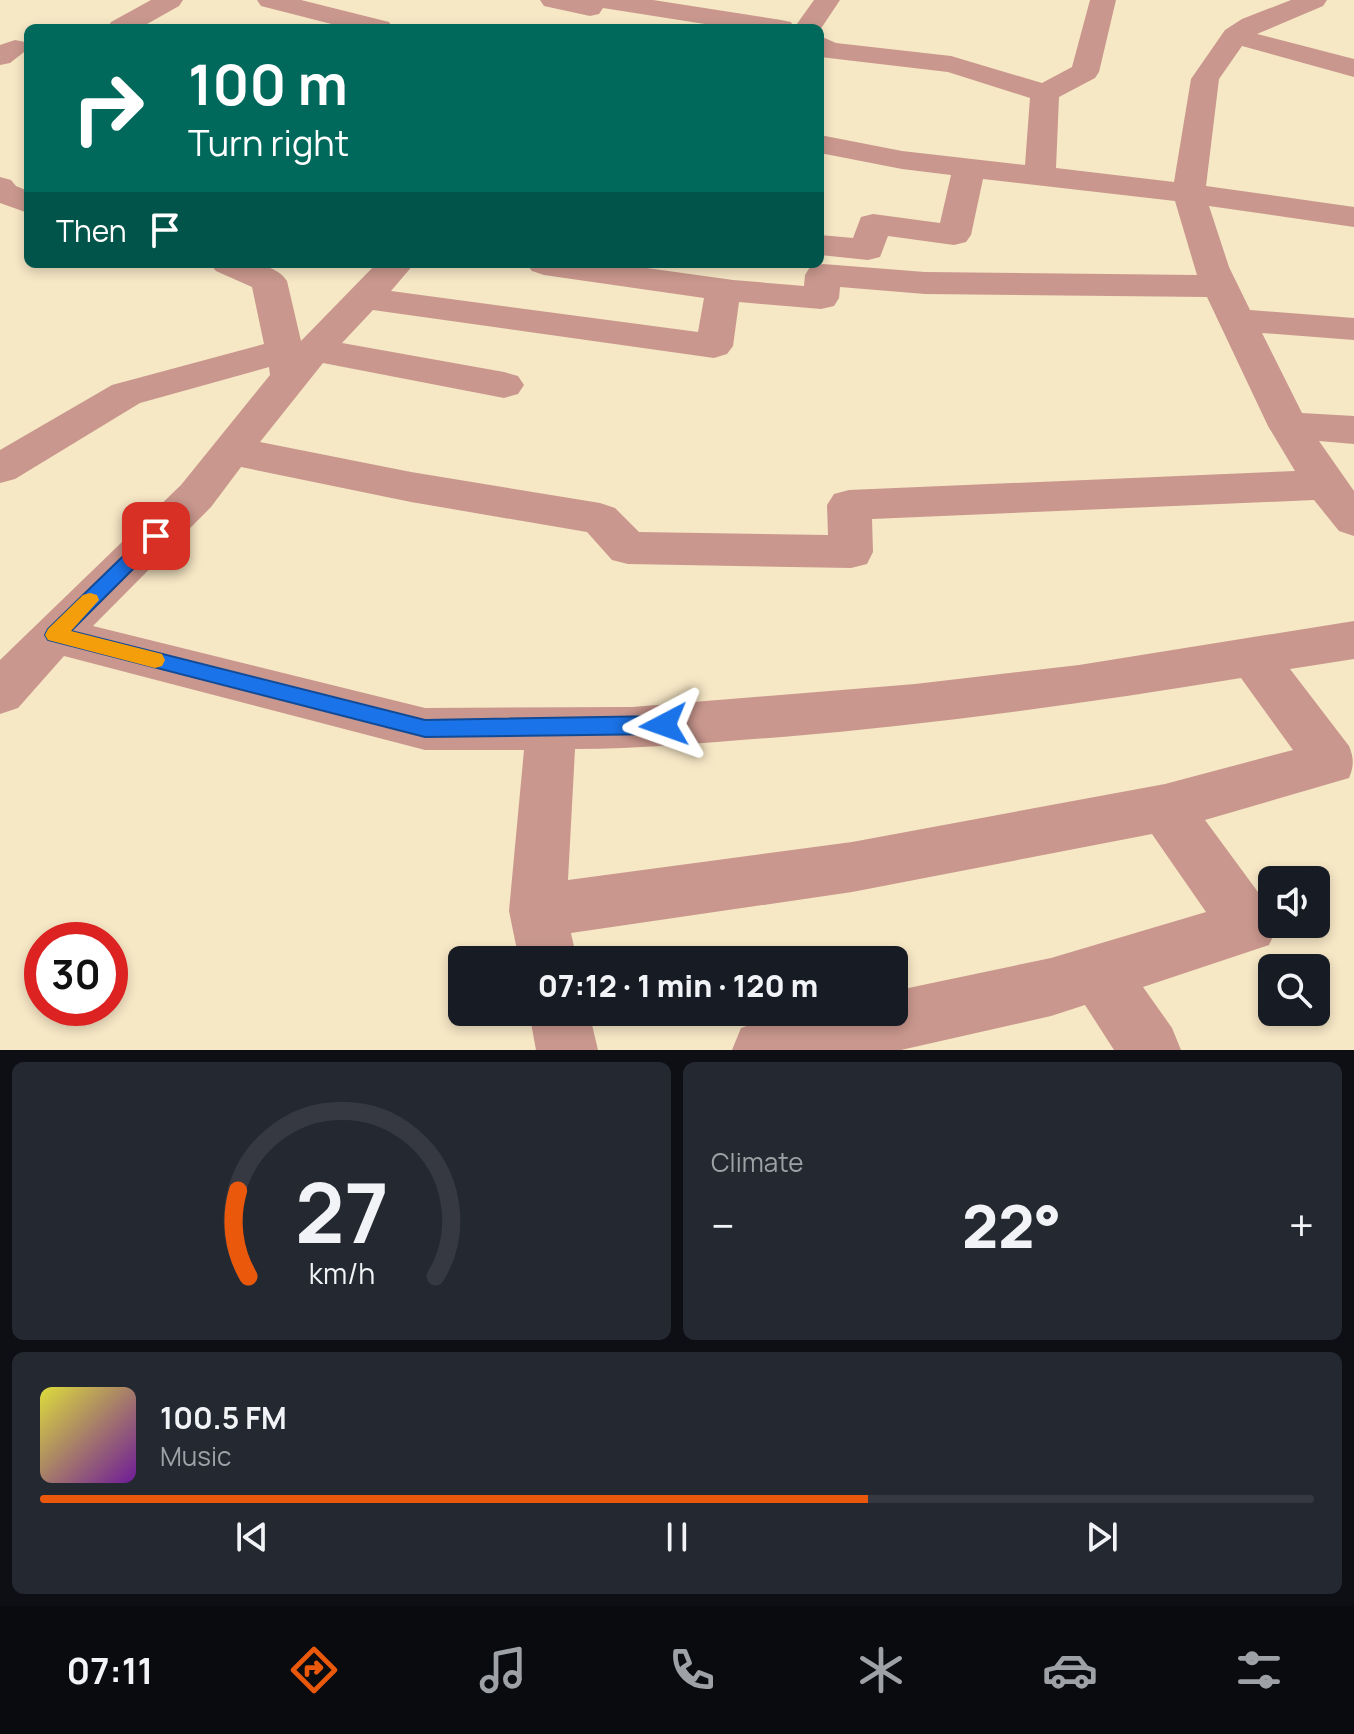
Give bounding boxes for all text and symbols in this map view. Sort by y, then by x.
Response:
text: 100 m [188,45,348,122]
icon: right [56,56,160,160]
text: Turn right [188,118,349,167]
icon: arrive [143,208,187,252]
text: Then [56,210,127,251]
pin [122,502,190,570]
icon: arrive [134,514,178,558]
position arrow [622,683,706,767]
map controls [1258,866,1330,1026]
button: sound [1258,866,1330,938]
speed limit sign: 30 [24,922,128,1026]
button: search [1258,954,1330,1026]
text: 07:12 · 1 min · 120 m [538,965,818,1006]
text: Climate [711,1144,803,1180]
text: 27 [295,1154,388,1268]
text: 22° [962,1184,1061,1266]
text: − [711,1195,735,1255]
text: + [1289,1195,1314,1255]
text: km/h [308,1254,375,1293]
text: 100.5 FM [160,1397,287,1438]
text: Music [160,1438,231,1474]
icon: previous [230,1515,274,1559]
icon: pause [655,1515,699,1559]
icon: next [1080,1515,1124,1559]
icon: directions [286,1642,342,1698]
icon: music [475,1642,531,1698]
icon: phone [664,1642,720,1698]
icon: climate [853,1642,909,1698]
icon: car [1042,1642,1098,1698]
icon: filters [1231,1642,1287,1698]
text: 07:11 [67,1646,153,1695]

